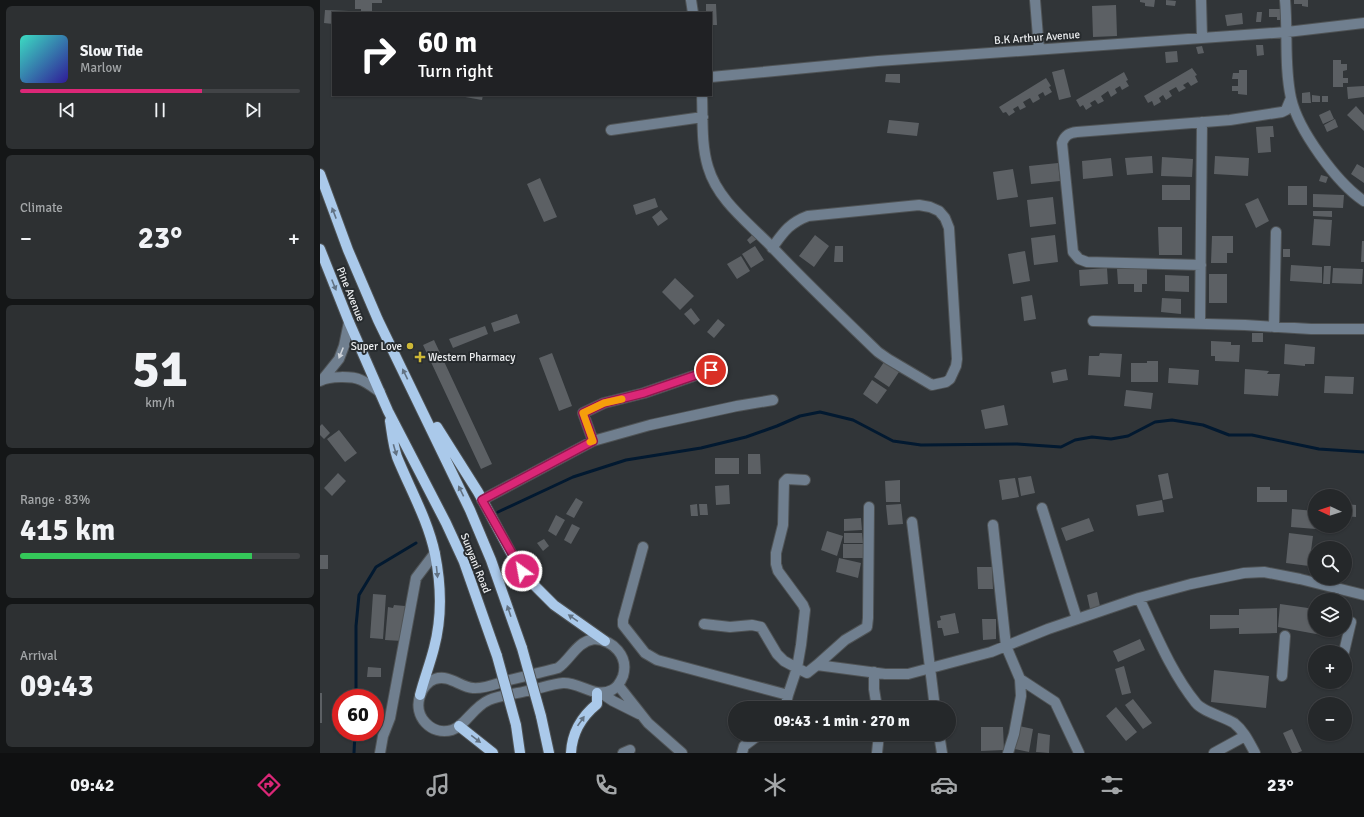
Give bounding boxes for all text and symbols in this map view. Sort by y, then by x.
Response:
text: 60 m [418,26,477,60]
icon: right [352,28,404,80]
street label: B.K Arthur Avenue [994,28,1081,47]
text: Slow Tide [80,42,143,60]
text: Marlow [80,60,122,76]
text: Turn right [418,60,493,82]
icon: previous [56,99,78,121]
icon: pause [149,99,171,121]
icon: next [242,99,264,121]
text: Climate [20,200,63,216]
one-way arrow [330,207,336,219]
text: 23° [138,220,182,257]
text: − [20,225,32,252]
text: + [288,225,300,252]
street label: Pine Avenue [334,265,367,323]
one-way arrow [332,279,338,291]
text: 51 [132,337,188,401]
place label: Super Love [351,340,402,353]
marker: Super Love [405,341,415,351]
one-way arrow [338,347,344,358]
place label: Western Pharmacy [428,351,516,364]
marker: Western Pharmacy [415,352,425,362]
pin [694,353,728,387]
icon: arrive [700,359,722,381]
one-way arrow [402,368,408,379]
text: km/h [145,395,175,411]
one-way arrow [392,444,398,456]
one-way arrow [458,485,464,497]
north arrow [1308,489,1352,533]
map controls [1308,489,1352,741]
text: Range · 83% [20,492,90,508]
text: 415 km [20,512,115,549]
street label: Sunyani Road [458,531,494,595]
button: search [1308,541,1352,585]
position arrow [501,550,543,592]
one-way arrow [434,566,441,578]
button: layers [1308,593,1352,637]
one-way arrow [506,605,512,617]
one-way arrow [568,614,578,622]
button: + [1308,645,1352,689]
text: Arrival [20,648,57,664]
text: 09:43 [20,668,94,705]
speed limit sign: 60 [332,689,384,741]
button: − [1308,697,1352,741]
text: 09:43 · 1 min · 270 m [774,712,910,730]
one-way arrow [577,716,585,726]
one-way arrow [471,735,482,743]
icon: directions [255,771,283,799]
icon: music [424,771,452,799]
icon: phone [592,771,620,799]
icon: climate [761,771,789,799]
icon: car [930,771,958,799]
icon: filters [1098,771,1126,799]
text: 09:42 [70,774,115,796]
text: 23° [1267,774,1294,796]

